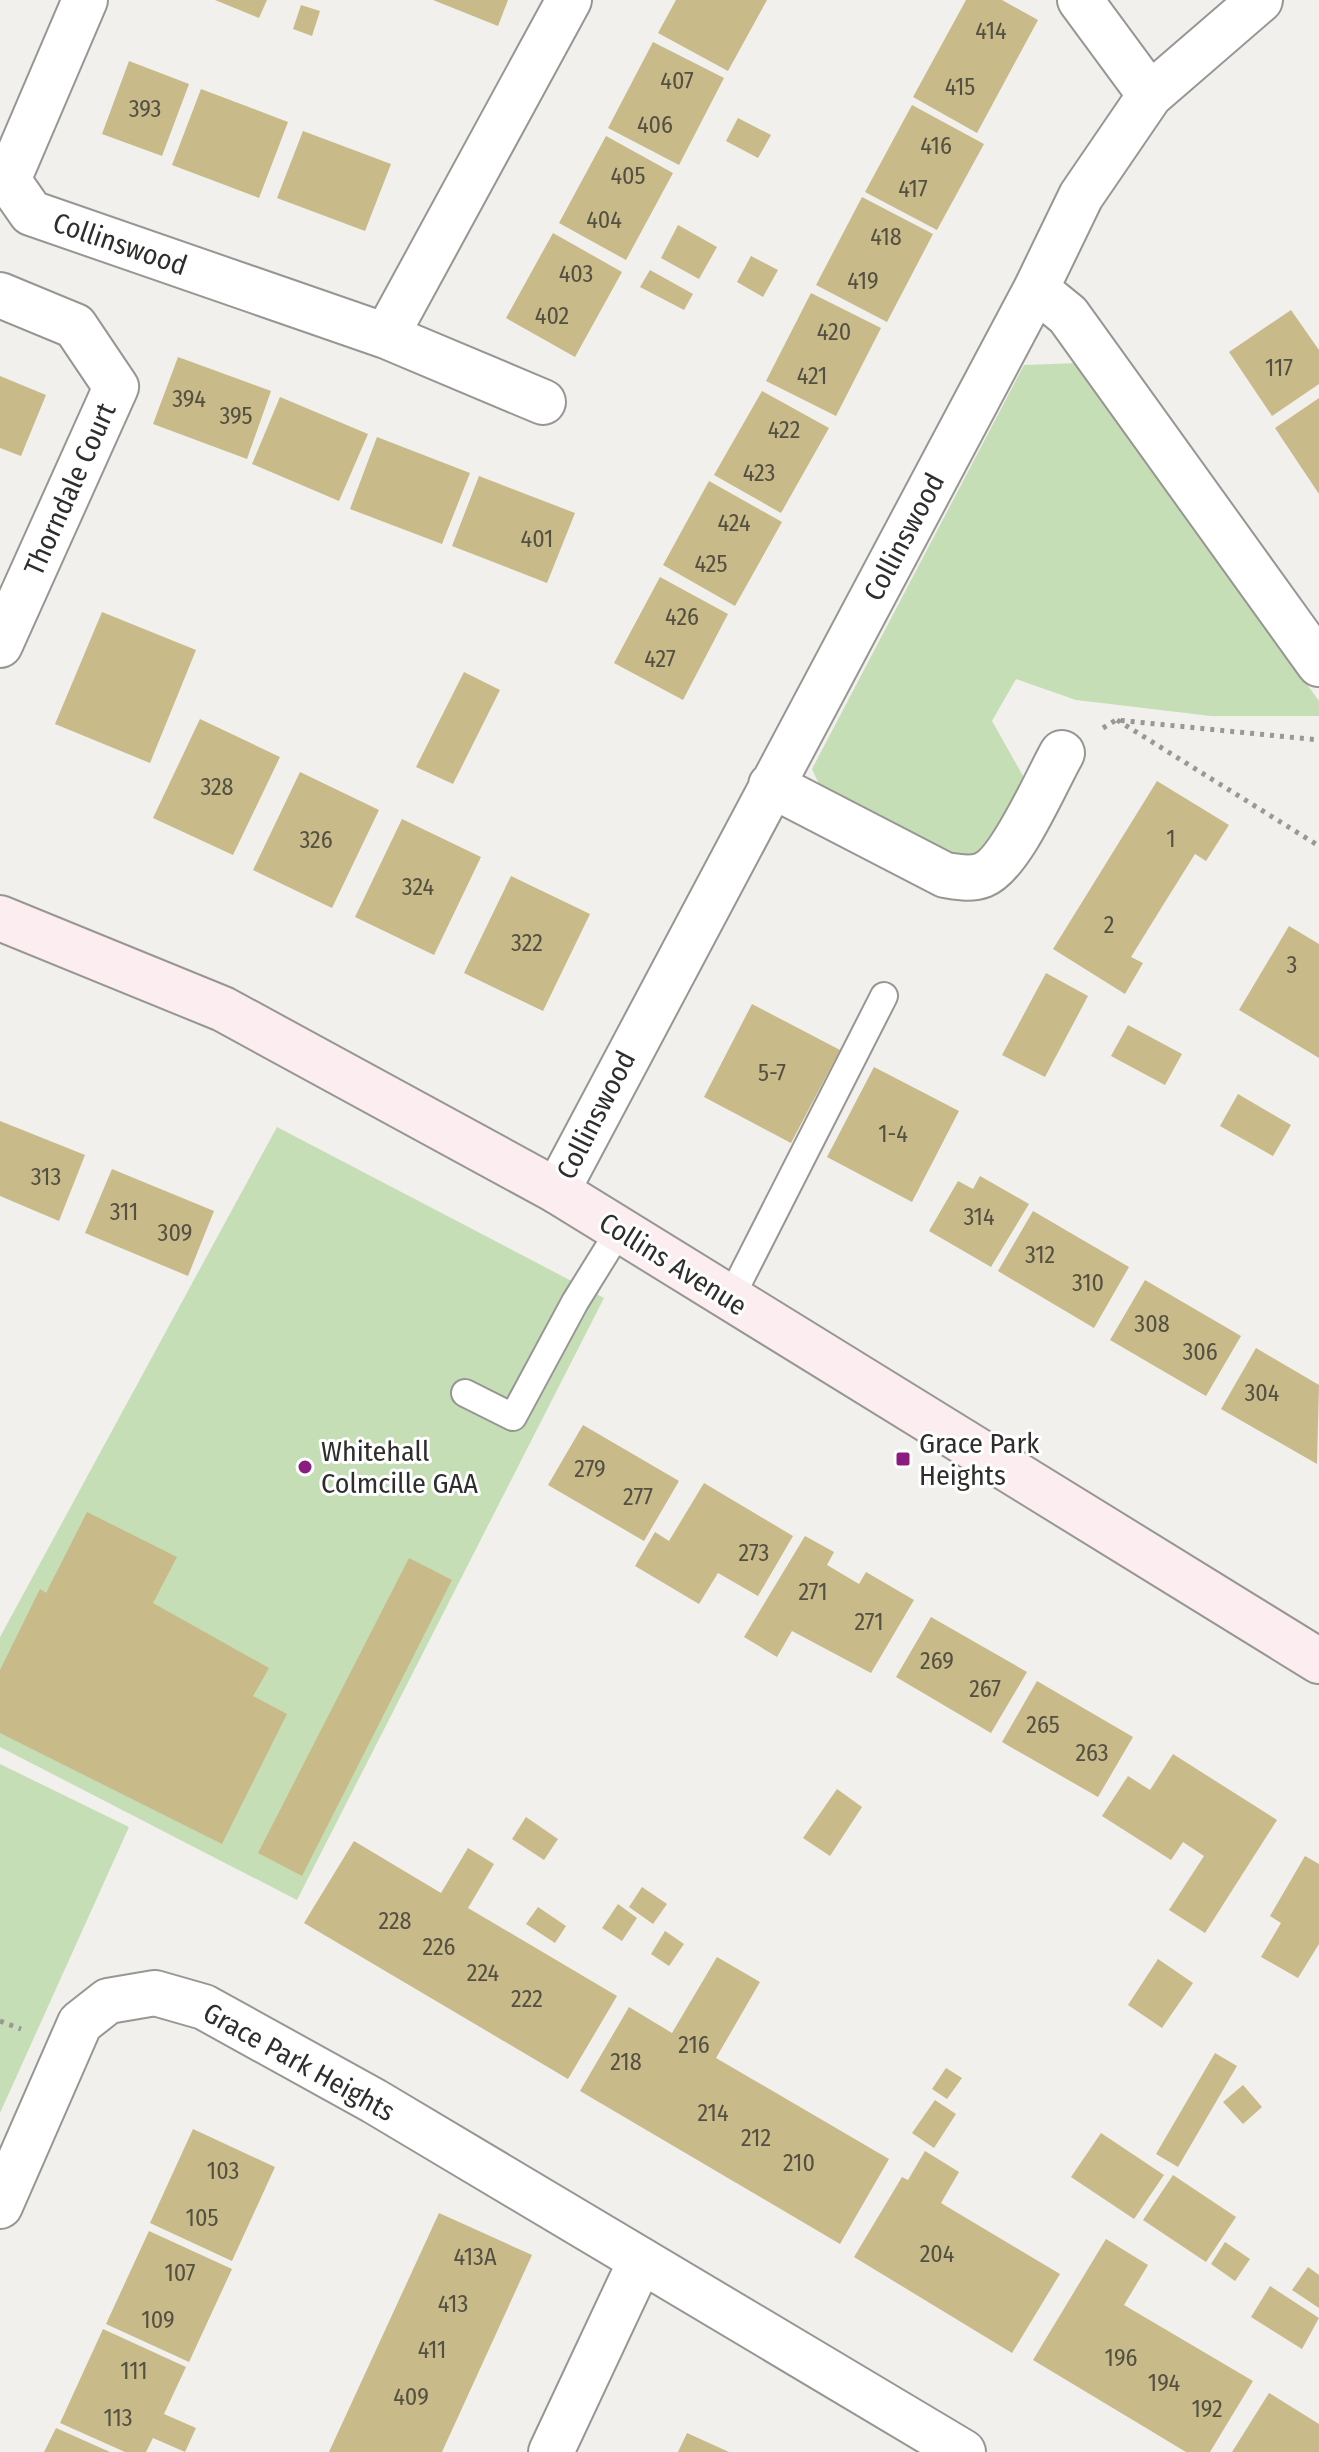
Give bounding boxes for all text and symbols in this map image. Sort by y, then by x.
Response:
house number: 414 [975,17,1007,45]
house number: 407 [660,67,694,95]
house number: 415 [945,73,975,101]
house number: 393 [129,95,161,123]
house number: 406 [637,111,673,139]
house number: 416 [920,132,952,160]
house number: 405 [610,162,646,190]
house number: 417 [898,175,928,203]
street label: Collinswood [49,206,191,282]
house number: 404 [586,206,622,234]
house number: 418 [870,223,902,251]
house number: 403 [559,260,593,288]
house number: 419 [847,267,879,295]
house number: 402 [535,302,569,330]
house number: 420 [817,318,851,346]
house number: 117 [1265,354,1293,382]
house number: 421 [797,362,827,390]
house number: 394 [172,385,206,413]
street label: Thorndale Court [17,397,123,580]
house number: 395 [219,402,253,430]
house number: 422 [768,416,800,444]
house number: 423 [743,459,775,487]
street label: Collinswood [857,468,951,606]
house number: 424 [717,509,751,537]
house number: 401 [521,525,553,553]
house number: 425 [695,550,727,578]
house number: 426 [665,603,699,631]
house number: 427 [644,645,676,673]
house number: 328 [200,773,234,801]
house number: 1 [1166,825,1176,853]
house number: 326 [299,826,333,854]
house number: 324 [402,873,434,901]
house number: 2 [1104,911,1114,939]
house number: 322 [511,929,543,957]
house number: 3 [1287,951,1297,979]
street label: Collinswood [550,1045,642,1185]
house number: 5-7 [758,1059,786,1087]
house number: 1-4 [878,1120,908,1148]
house number: 313 [31,1163,61,1191]
house number: 311 [110,1198,138,1226]
house number: 314 [963,1203,995,1231]
street label: Collins Avenue [593,1206,753,1322]
house number: 309 [158,1219,192,1247]
house number: 312 [1025,1241,1055,1269]
house number: 310 [1072,1269,1104,1297]
house number: 308 [1134,1310,1170,1338]
house number: 306 [1182,1338,1218,1366]
house number: 304 [1245,1379,1279,1407]
place label: Grace Park Heights [919,1427,1040,1492]
place label: Whitehall Colmcille GAA [321,1435,478,1500]
marker: Grace Park Heights [894,1450,912,1468]
house number: 279 [574,1455,606,1483]
marker: Whitehall Colmcille GAA [296,1458,314,1476]
house number: 277 [623,1483,653,1511]
house number: 273 [739,1539,769,1567]
house number: 271 [798,1578,828,1606]
house number: 271 [854,1608,884,1636]
house number: 269 [920,1647,954,1675]
house number: 267 [969,1675,1001,1703]
house number: 265 [1026,1711,1060,1739]
house number: 263 [1075,1739,1109,1767]
house number: 228 [378,1907,412,1935]
house number: 226 [422,1933,456,1961]
house number: 224 [467,1959,499,1987]
house number: 222 [511,1985,543,2013]
street label: Grace Park Heights [198,1996,400,2128]
house number: 216 [678,2031,710,2059]
house number: 218 [610,2048,642,2076]
house number: 214 [697,2099,729,2127]
house number: 212 [741,2124,771,2152]
house number: 210 [783,2149,815,2177]
house number: 103 [207,2157,239,2185]
house number: 105 [186,2204,218,2232]
house number: 204 [920,2240,954,2268]
house number: 413A [453,2243,497,2271]
house number: 107 [164,2259,196,2287]
house number: 413 [438,2290,468,2318]
house number: 109 [141,2306,175,2334]
house number: 411 [418,2336,446,2364]
house number: 196 [1105,2344,1137,2372]
house number: 111 [120,2357,148,2385]
house number: 194 [1148,2369,1180,2397]
house number: 409 [393,2383,429,2411]
house number: 192 [1191,2395,1223,2423]
house number: 113 [103,2404,133,2432]

